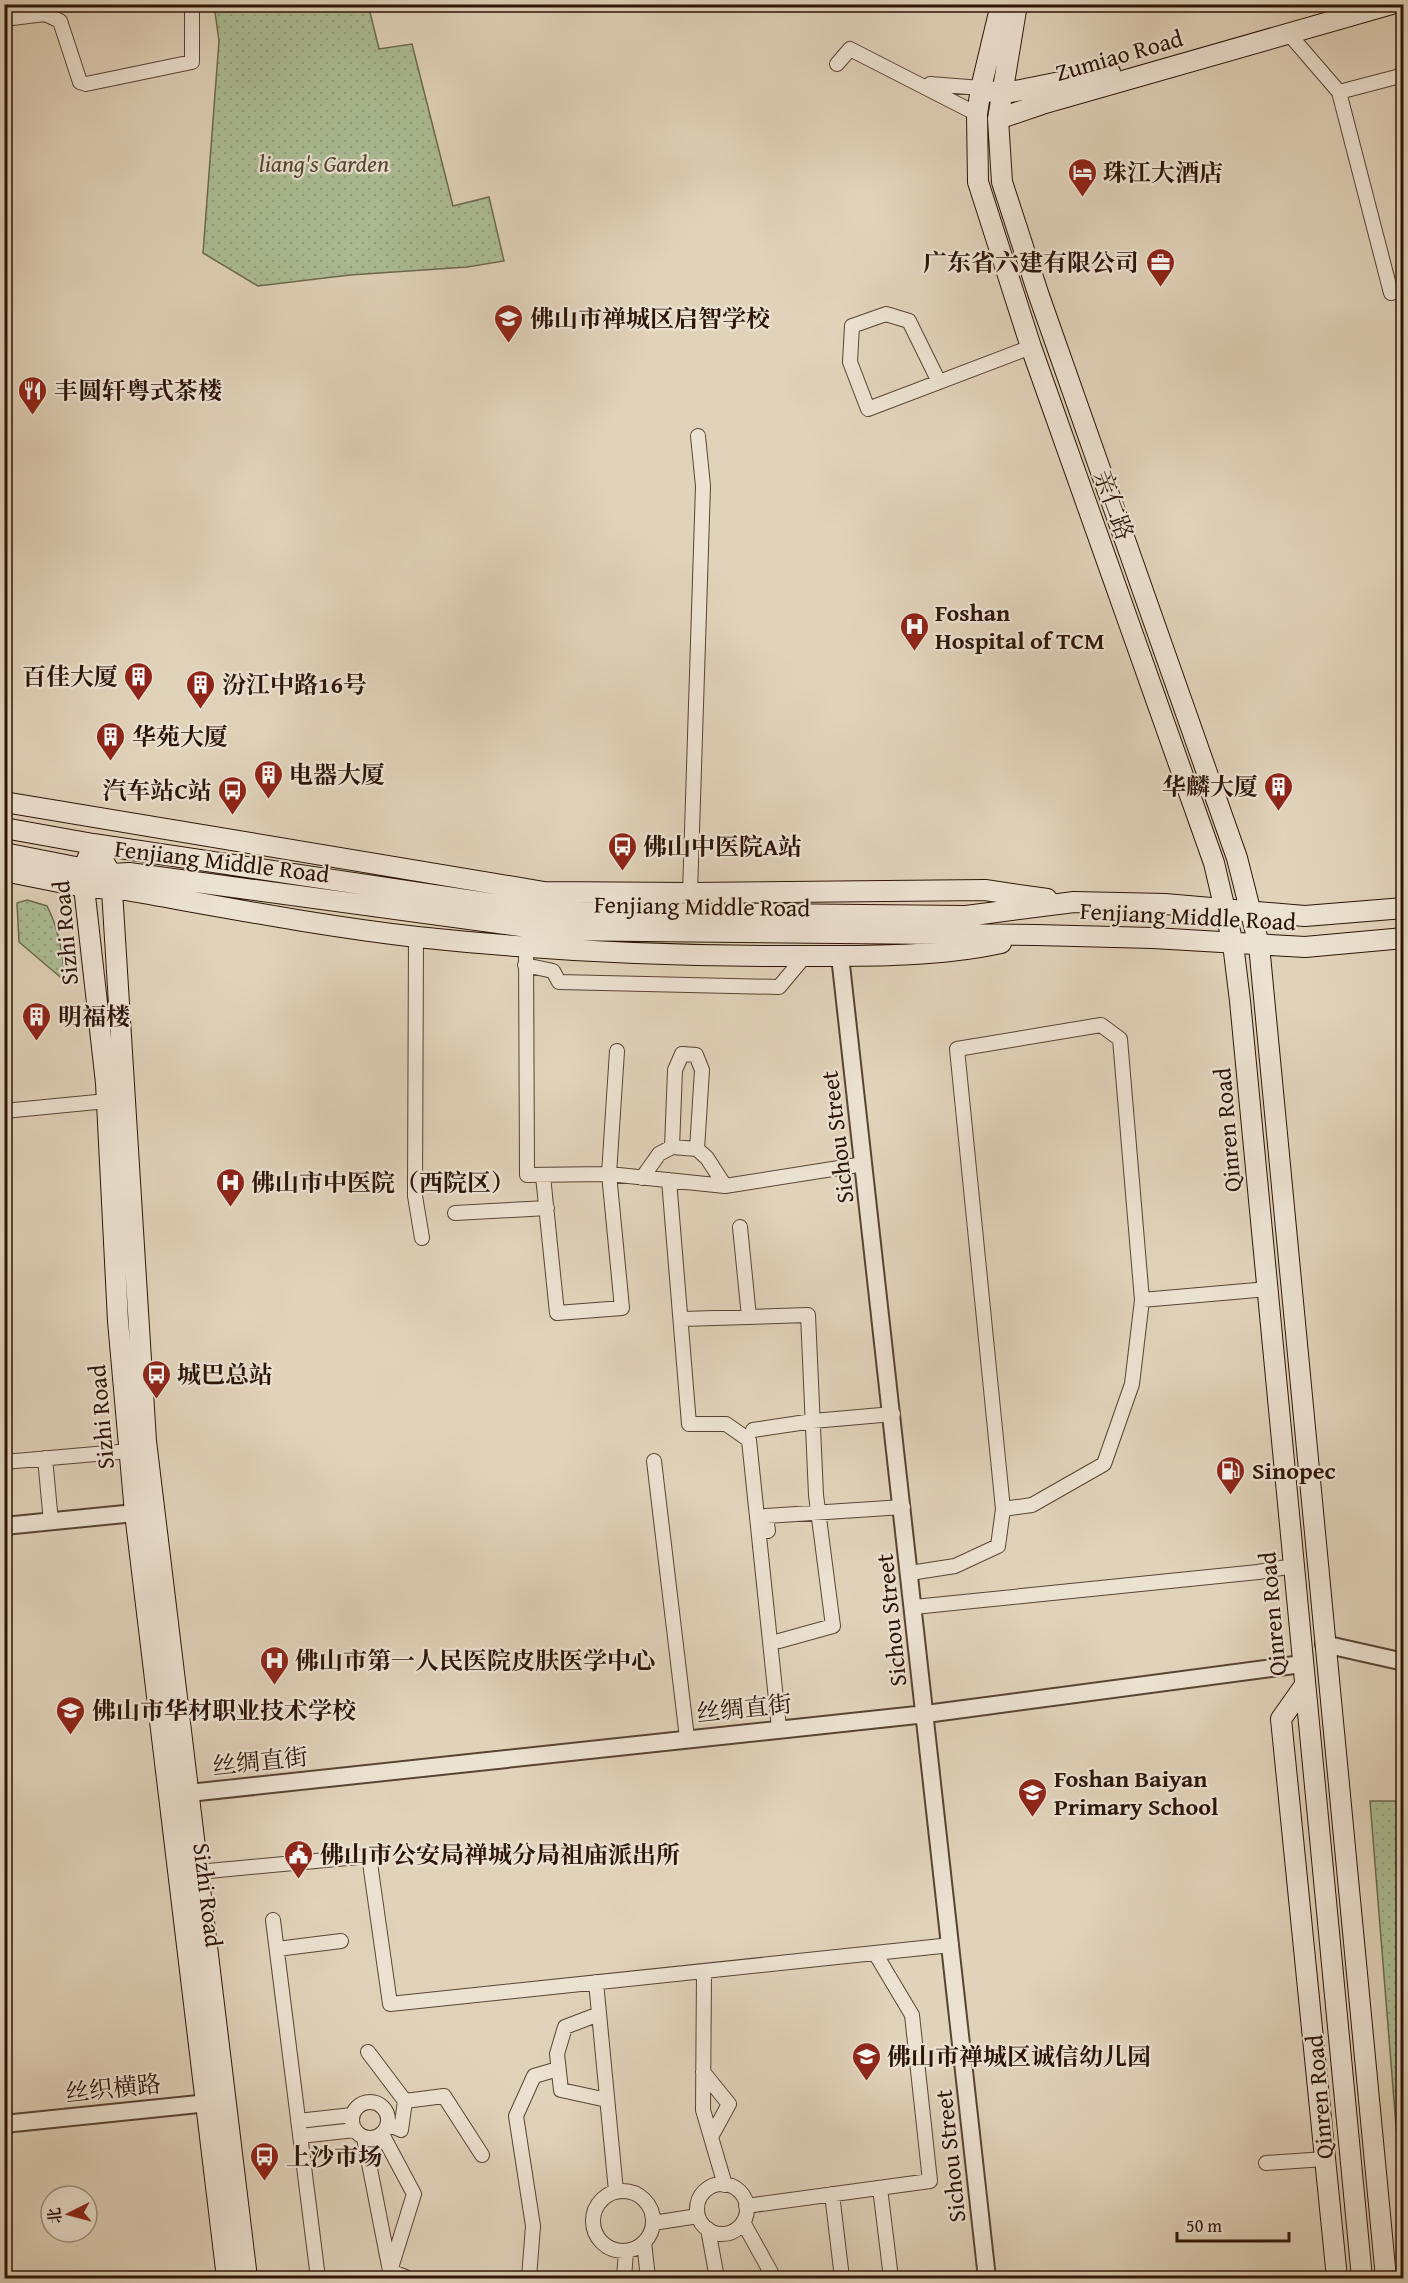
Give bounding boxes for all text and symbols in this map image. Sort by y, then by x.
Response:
street label: Zumiao Road [1051,20,1187,90]
park label: liang's Garden [259,146,389,181]
place label: 珠江大酒店 [1103,155,1223,190]
hotel icon: 珠江大酒店 [1066,156,1098,198]
place label: 广东省六建有限公司 [923,245,1139,280]
office icon: 广东省六建有限公司 [1144,246,1176,288]
place label: 佛山市禅城区启智学校 [530,301,770,336]
school or university icon: 佛山市禅城区启智学校 [493,302,525,344]
place label: 丰圆轩粤式茶楼 [54,373,222,408]
restaurant icon: 丰圆轩粤式茶楼 [17,374,49,416]
street label: 亲仁路 [1085,465,1143,545]
place label: Foshan Hospital of TCM [935,595,1105,658]
hospital icon: Foshan Hospital of TCM [898,610,930,652]
place label: 百佳大厦 [22,659,118,694]
building icon: 百佳大厦 [123,660,155,702]
place label: 汾江中路16号 [222,667,367,702]
building icon: 汾江中路16号 [185,668,217,710]
place label: 华苑大厦 [132,719,228,754]
building icon: 华苑大厦 [95,720,127,762]
place label: 电器大厦 [289,757,385,792]
building icon: 电器大厦 [252,758,284,800]
place label: 华麟大厦 [1162,769,1258,804]
building icon: 华麟大厦 [1263,770,1295,812]
place label: 汽车站C站 [102,773,212,808]
bus stop icon: 汽车站C站 [217,774,249,816]
place label: 佛山中医院A站 [643,829,802,864]
street label: Fenjiang Middle Road [113,830,332,892]
bus stop icon: 佛山中医院A站 [606,830,638,872]
street label: Sizhi Road [43,879,87,987]
street label: Fenjiang Middle Road [594,887,811,925]
street label: Fenjiang Middle Road [1079,893,1297,939]
place label: 明福楼 [58,999,130,1034]
building icon: 明福楼 [21,1000,53,1042]
street label: Qinren Road [1204,1066,1250,1194]
street label: Sichou Street [811,1068,863,1205]
place label: 佛山市中医院（西院区） [251,1165,515,1200]
hospital icon: 佛山市中医院（西院区） [214,1166,246,1208]
place label: 城巴总站 [177,1357,273,1392]
bus stop icon: 城巴总站 [140,1358,172,1400]
street label: Sizhi Road [79,1363,123,1471]
place label: Sinopec [1252,1453,1336,1488]
fuel station icon: Sinopec [1215,1454,1247,1496]
street label: Qinren Road [1249,1550,1295,1678]
street label: Sichou Street [867,1551,915,1688]
place label: 佛山市第一人民医院皮肤医学中心 [295,1643,655,1678]
hospital icon: 佛山市第一人民医院皮肤医学中心 [258,1644,290,1686]
street label: 丝绸直街 [694,1686,794,1730]
place label: 佛山市华材职业技术学校 [92,1693,356,1728]
school or university icon: 佛山市华材职业技术学校 [55,1694,87,1736]
street label: 丝绸直街 [210,1739,310,1783]
place label: Foshan Baiyan Primary School [1054,1761,1219,1824]
school or university icon: Foshan Baiyan Primary School [1017,1776,1049,1818]
place label: 佛山市公安局禅城分局祖庙派出所 [320,1837,680,1872]
public building icon: 佛山市公安局禅城分局祖庙派出所 [283,1838,315,1880]
street label: Sizhi Road [184,1841,232,1949]
street label: Qinren Road [1296,2033,1342,2161]
place label: 佛山市禅城区诚信幼儿园 [887,2039,1151,2074]
school or university icon: 佛山市禅城区诚信幼儿园 [850,2040,882,2082]
street label: 丝织横路 [63,2066,163,2110]
street label: Sichou Street [926,2087,974,2224]
place label: 上沙市场 [286,2139,382,2174]
bus stop icon: 上沙市场 [249,2140,281,2182]
north arrow [39,2184,99,2244]
scale bar [1177,2205,1290,2243]
text: 北 [41,2206,67,2225]
text: 50 m [1186,2212,1222,2239]

